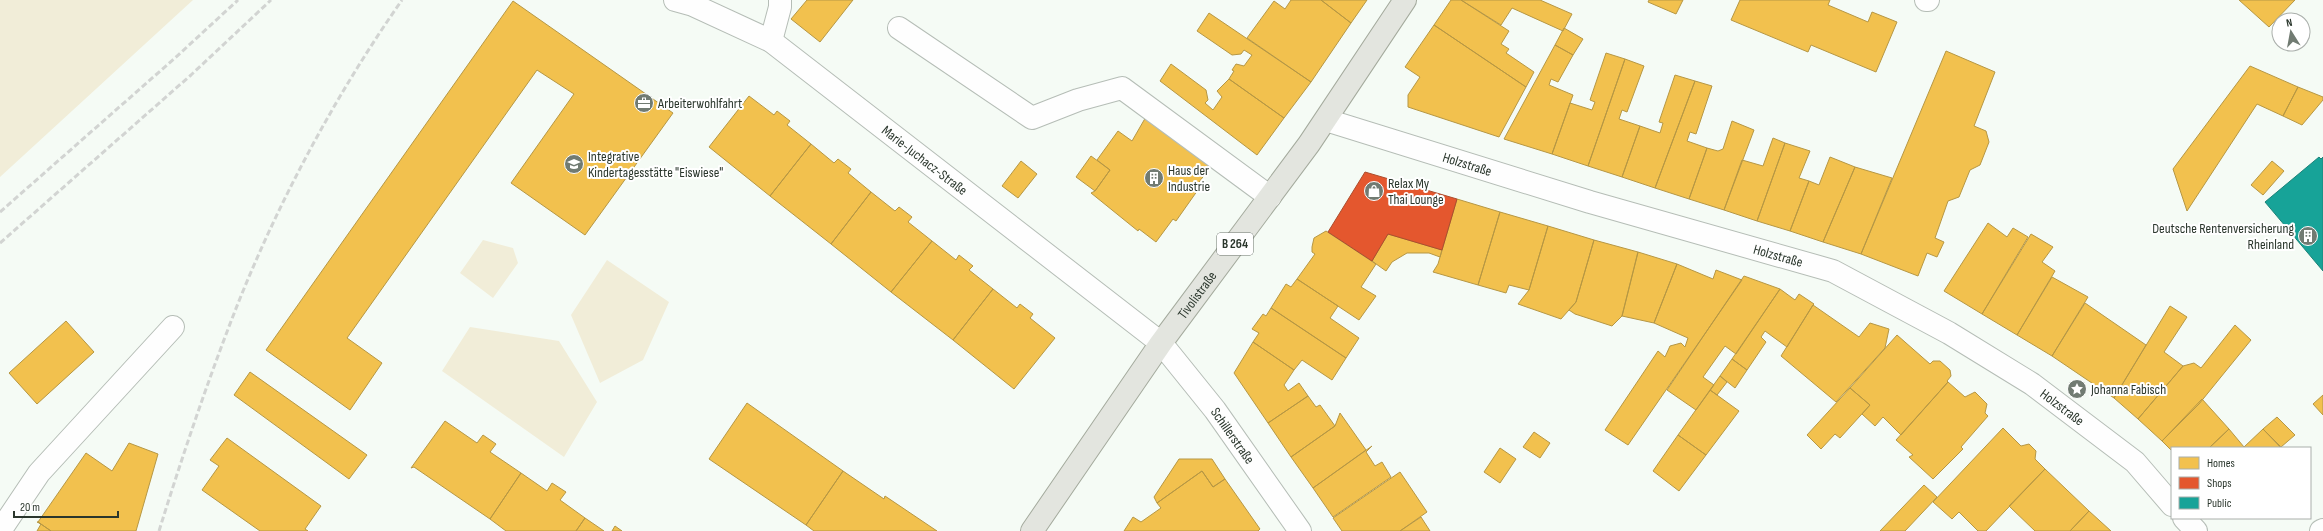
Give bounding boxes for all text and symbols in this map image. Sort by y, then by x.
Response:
north arrow [2271,12,2311,52]
text: N [2285,16,2293,30]
office icon: Arbeiterwohlfahrt [633,92,655,114]
place label: Arbeiterwohlfahrt [657,95,742,112]
street label: Marie-Juchacz-Straße [879,122,971,198]
place label: Integrative Kindertagesstätte "Eiswiese" [588,148,723,181]
street label: Holzstraße [1441,148,1494,180]
school or university icon: Integrative Kindertagesstätte "Eiswiese" [563,153,585,175]
place label: Haus der Industrie [1168,162,1210,195]
building icon: Haus der Industrie [1143,167,1165,189]
place label: Relax My Thai Lounge [1388,175,1444,208]
shop icon: Relax My Thai Lounge [1363,180,1385,202]
place label: Deutsche Rentenversicherung Rheinland [2152,220,2294,253]
building icon: Deutsche Rentenversicherung Rheinland [2297,225,2319,247]
road number: B 264 [1217,233,1253,255]
street label: Holzstraße [1751,240,1805,271]
street label: Tivolistraße [1174,268,1220,322]
place icon: Johanna Fabisch [2066,378,2088,400]
place label: Johanna Fabisch [2090,381,2166,398]
street label: Holzstraße [2037,385,2088,429]
street label: Schillerstraße [1207,404,1258,467]
legend [2171,447,2311,519]
text: Homes [2207,456,2235,471]
text: Shops [2207,476,2232,491]
scale bar [14,493,118,519]
text: Public [2207,496,2232,511]
text: 20 m [20,500,40,515]

